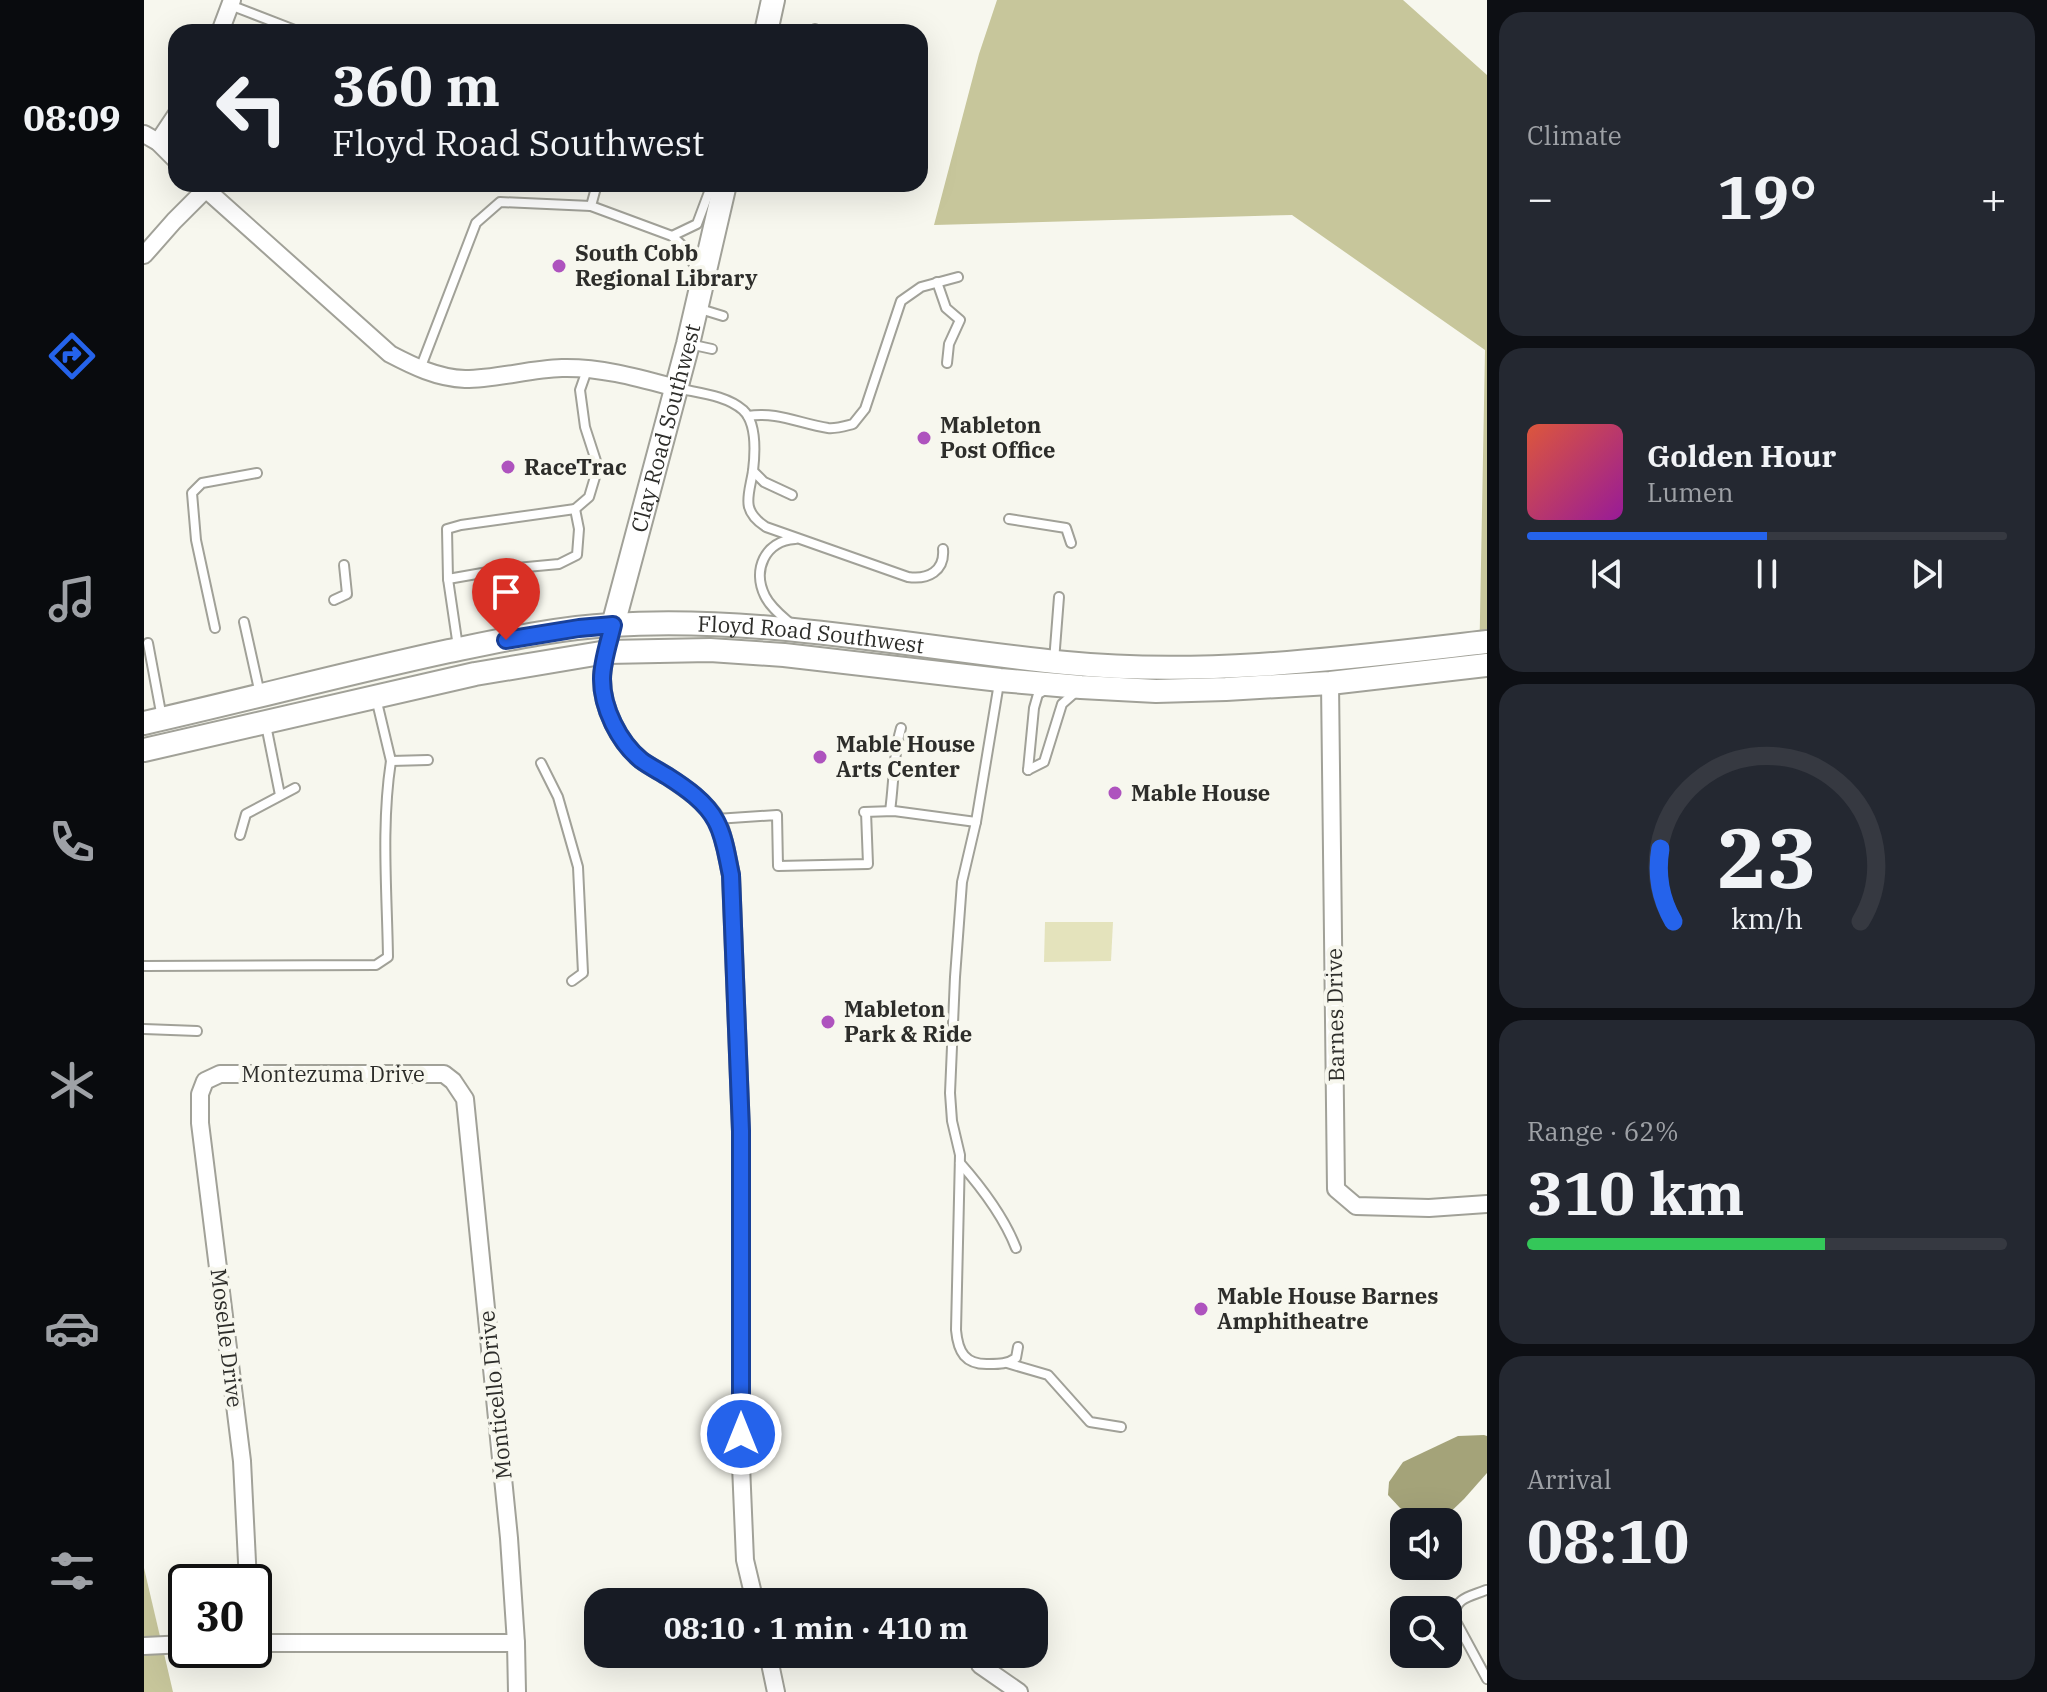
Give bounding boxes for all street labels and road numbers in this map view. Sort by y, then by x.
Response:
street label: Clay Road Southwest [623,320,706,535]
street label: Floyd Road Southwest [697,609,926,659]
street label: Barnes Drive [1319,948,1350,1082]
street label: Montezuma Drive [241,1059,425,1088]
street label: Moselle Drive [205,1267,250,1409]
street label: Monticello Drive [471,1309,518,1481]

